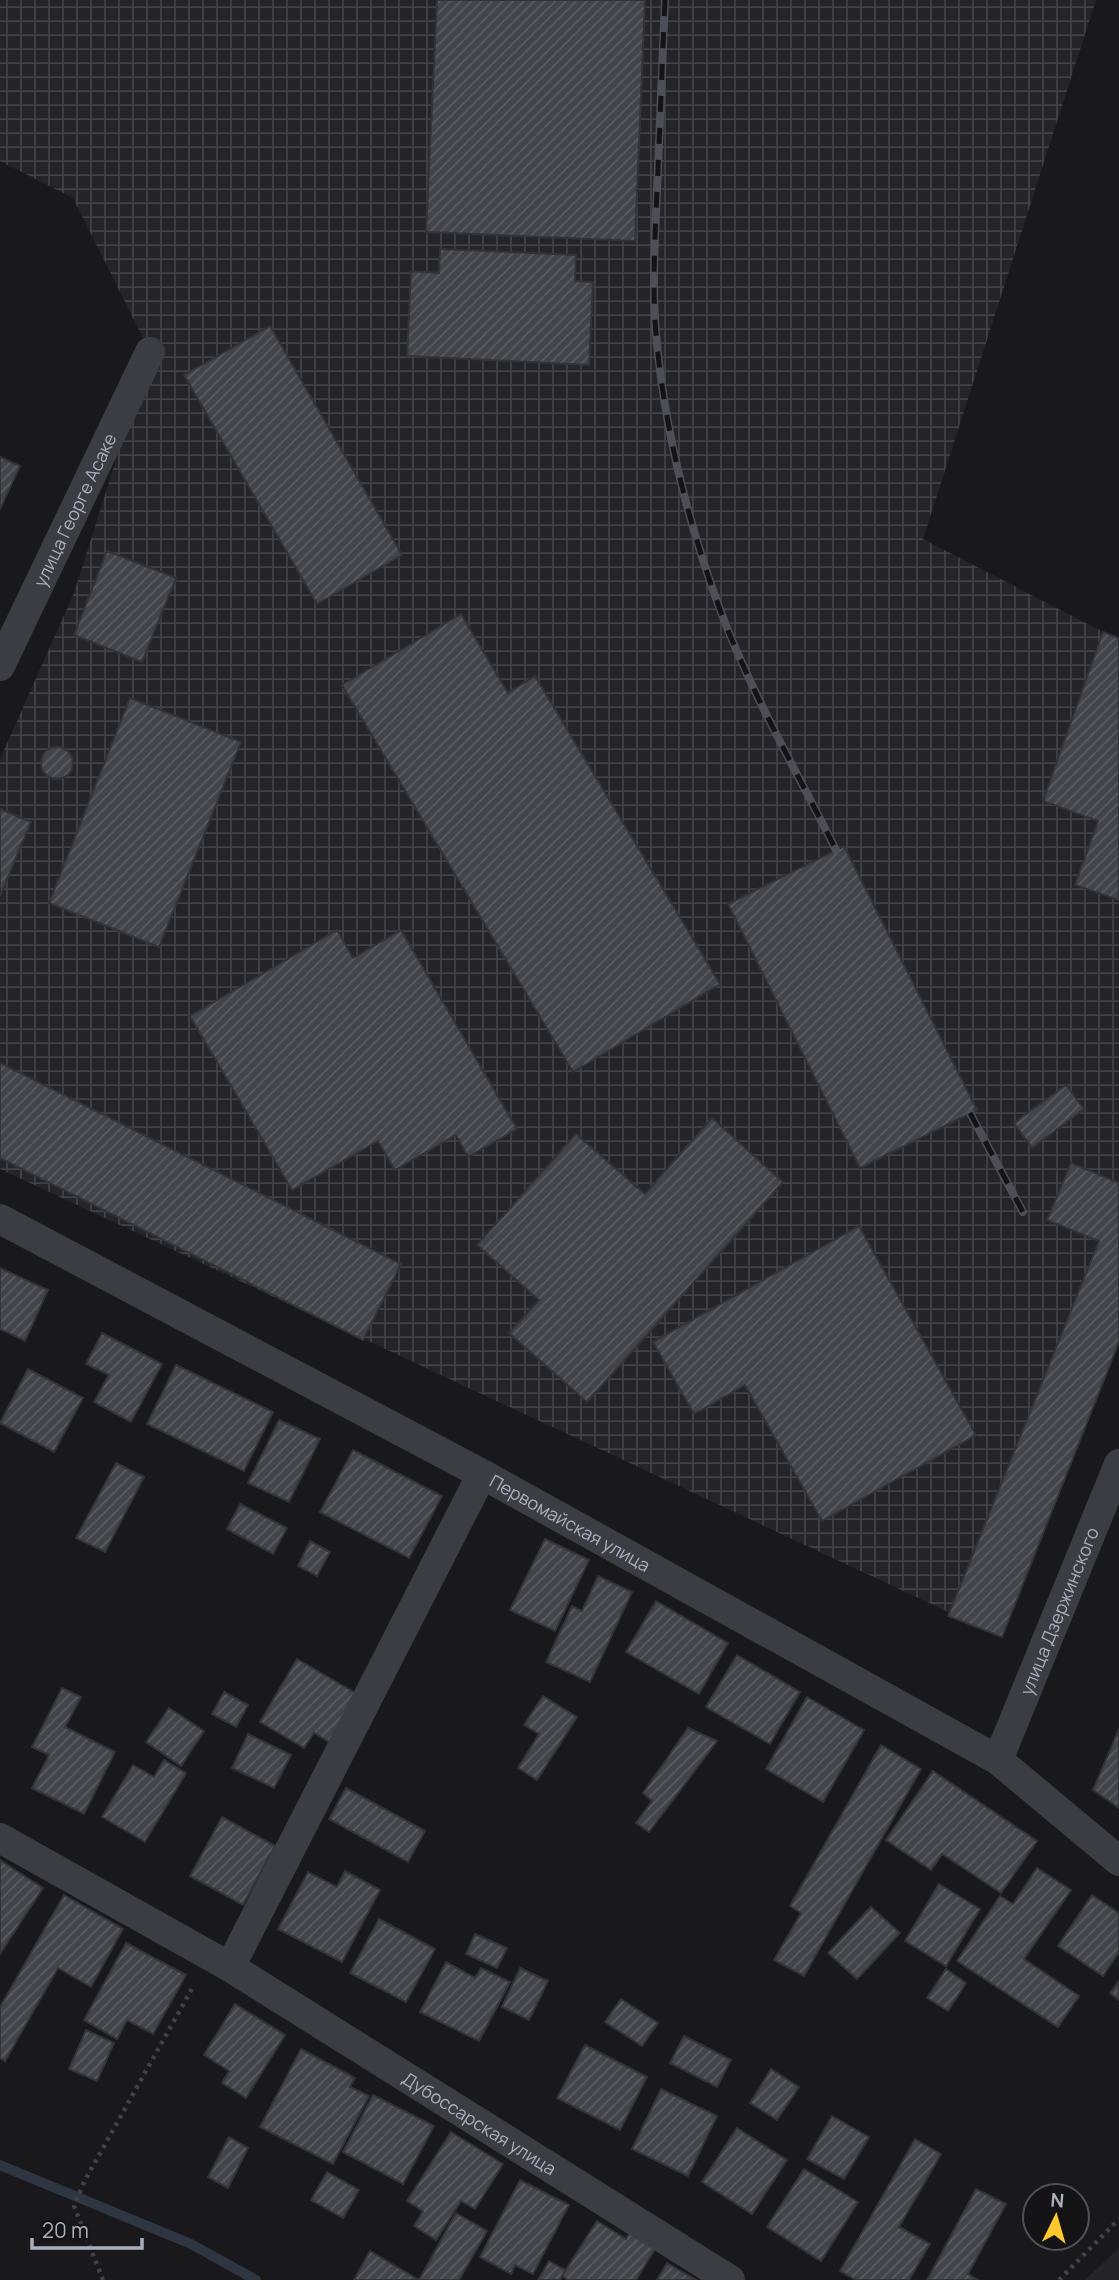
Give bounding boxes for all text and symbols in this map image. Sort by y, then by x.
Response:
street label: улица Георге Асаке [28,429,122,591]
street label: Первомайская улица [486,1469,655,1577]
street label: улица Дзержинского [1014,1523,1104,1699]
street label: Дубоссарская улица [398,2066,561,2180]
north arrow [1021,2182,1091,2252]
text: N [1050,2187,1065,2214]
scale bar [32,2206,142,2250]
text: 20 m [42,2216,89,2244]

